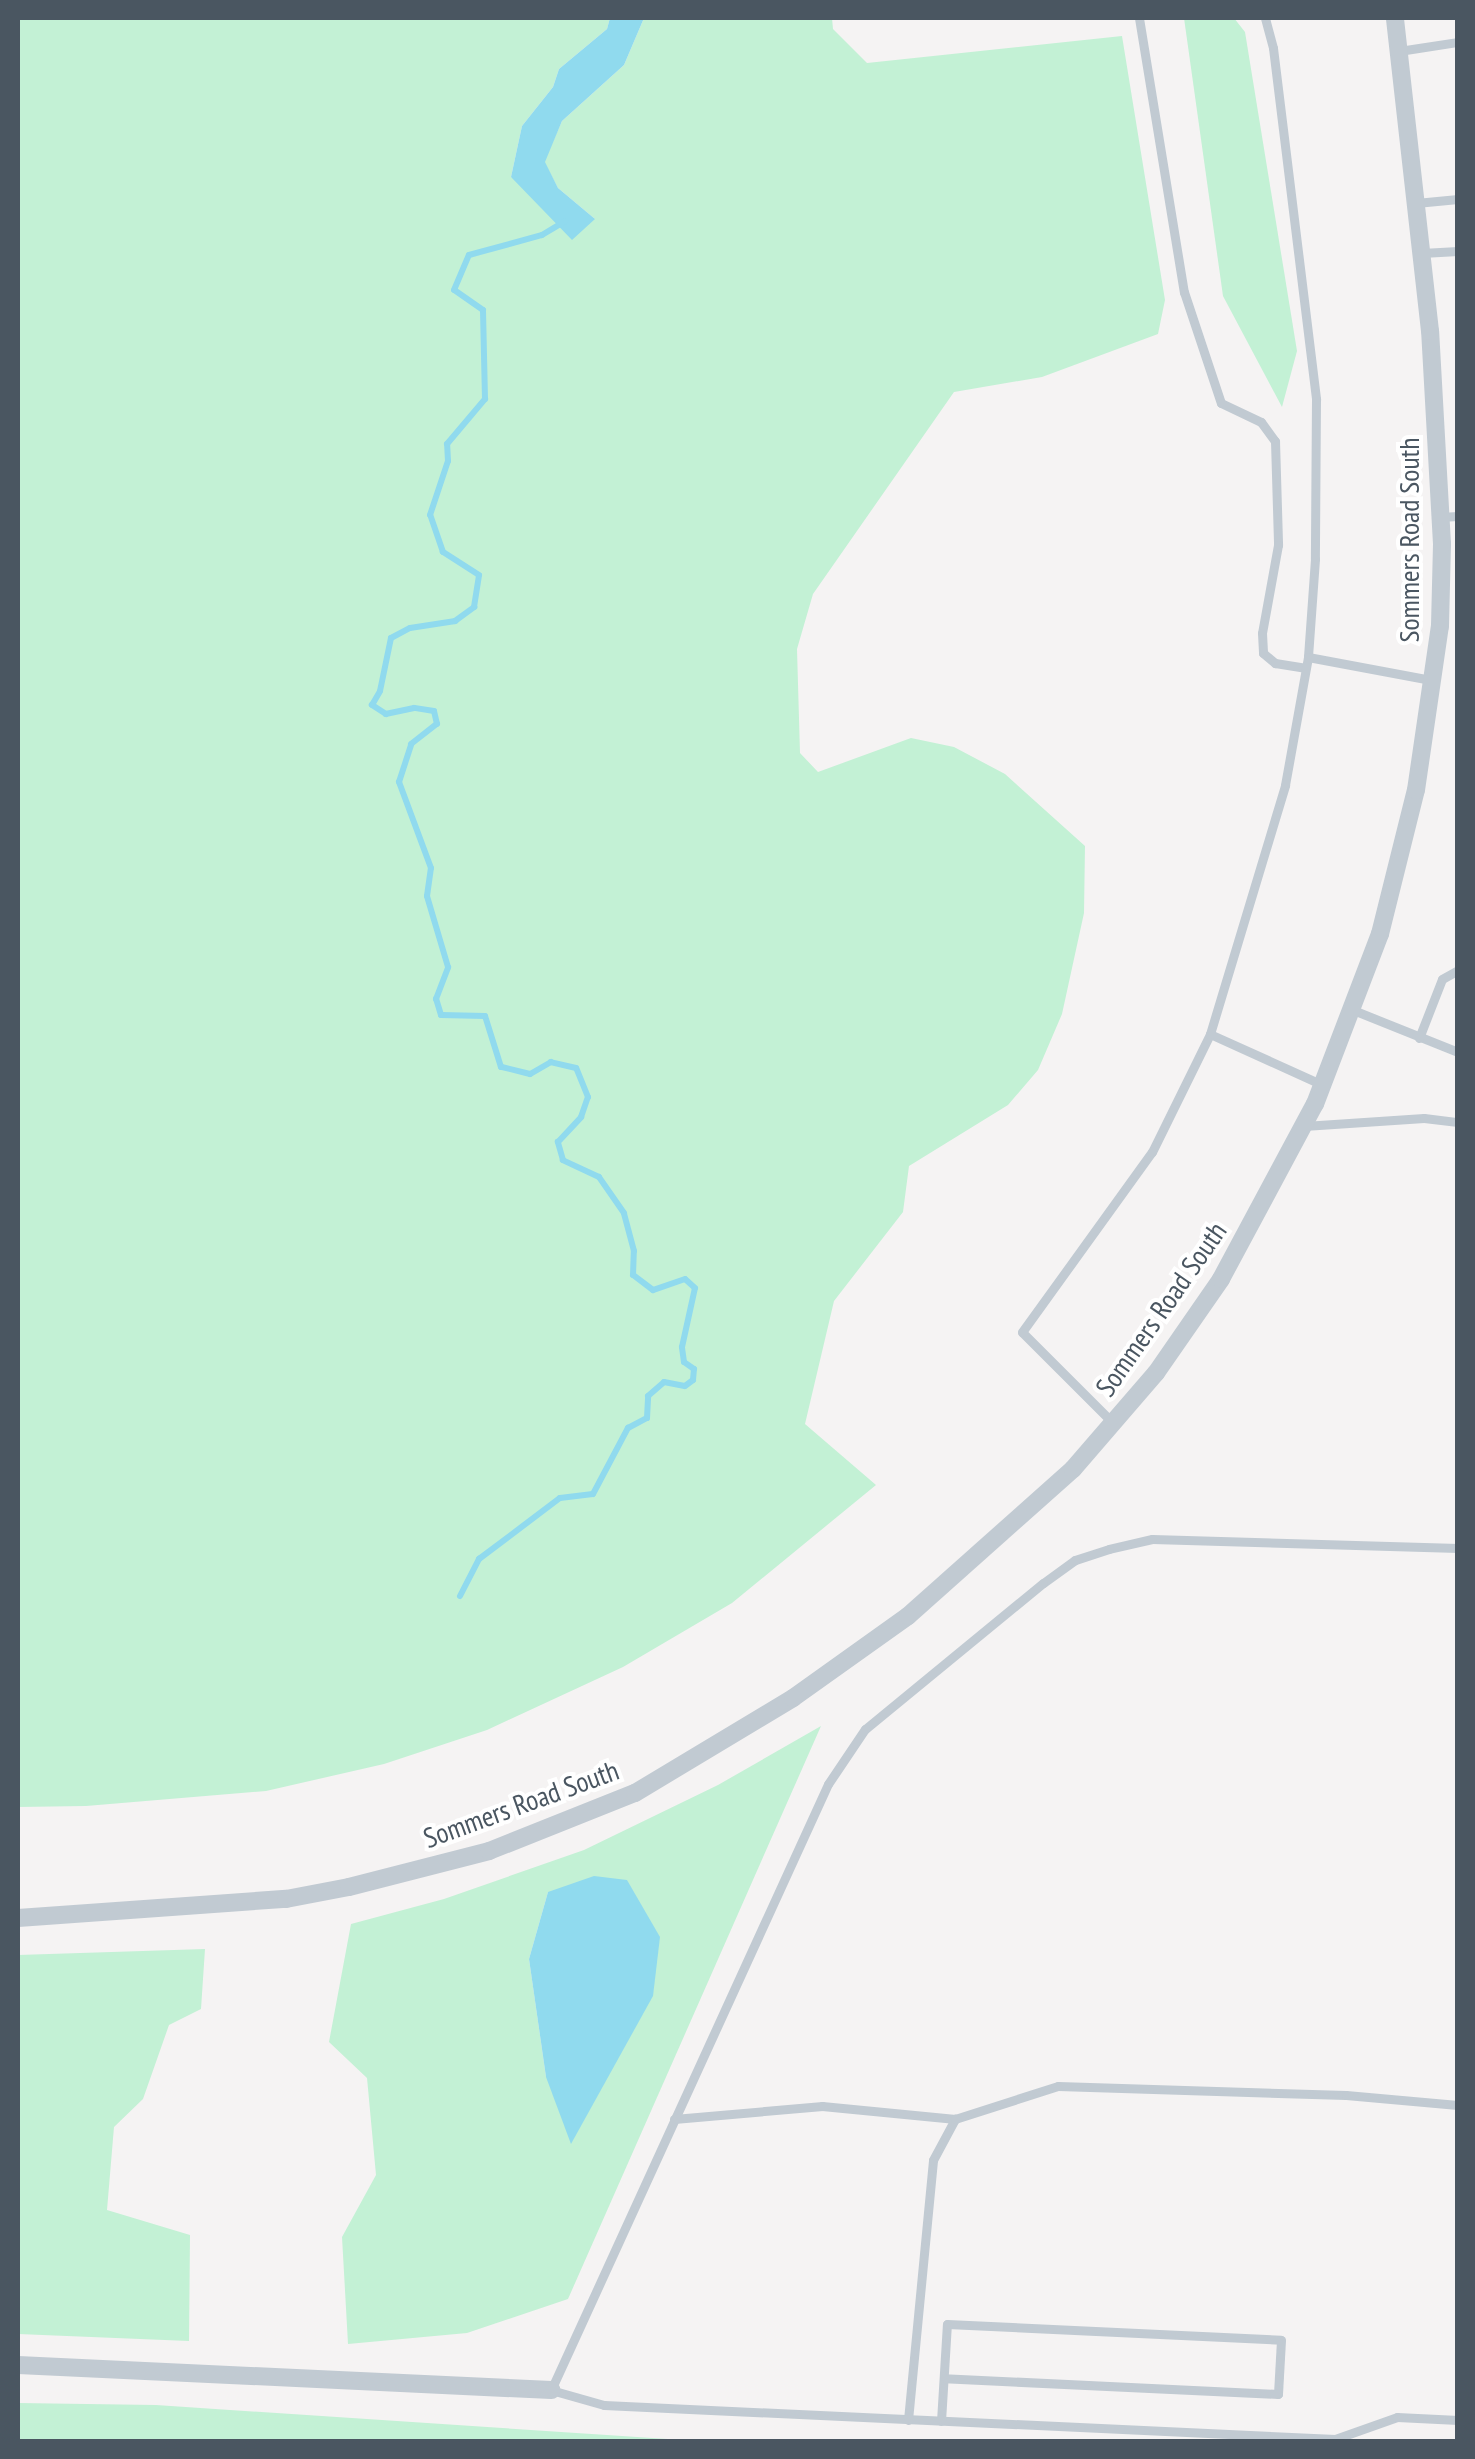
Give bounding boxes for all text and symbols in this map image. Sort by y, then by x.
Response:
street label: Sommers Road South [1392,437,1426,643]
street label: Sommers Road South [1088,1215,1234,1403]
street label: Sommers Road South [419,1753,623,1855]

